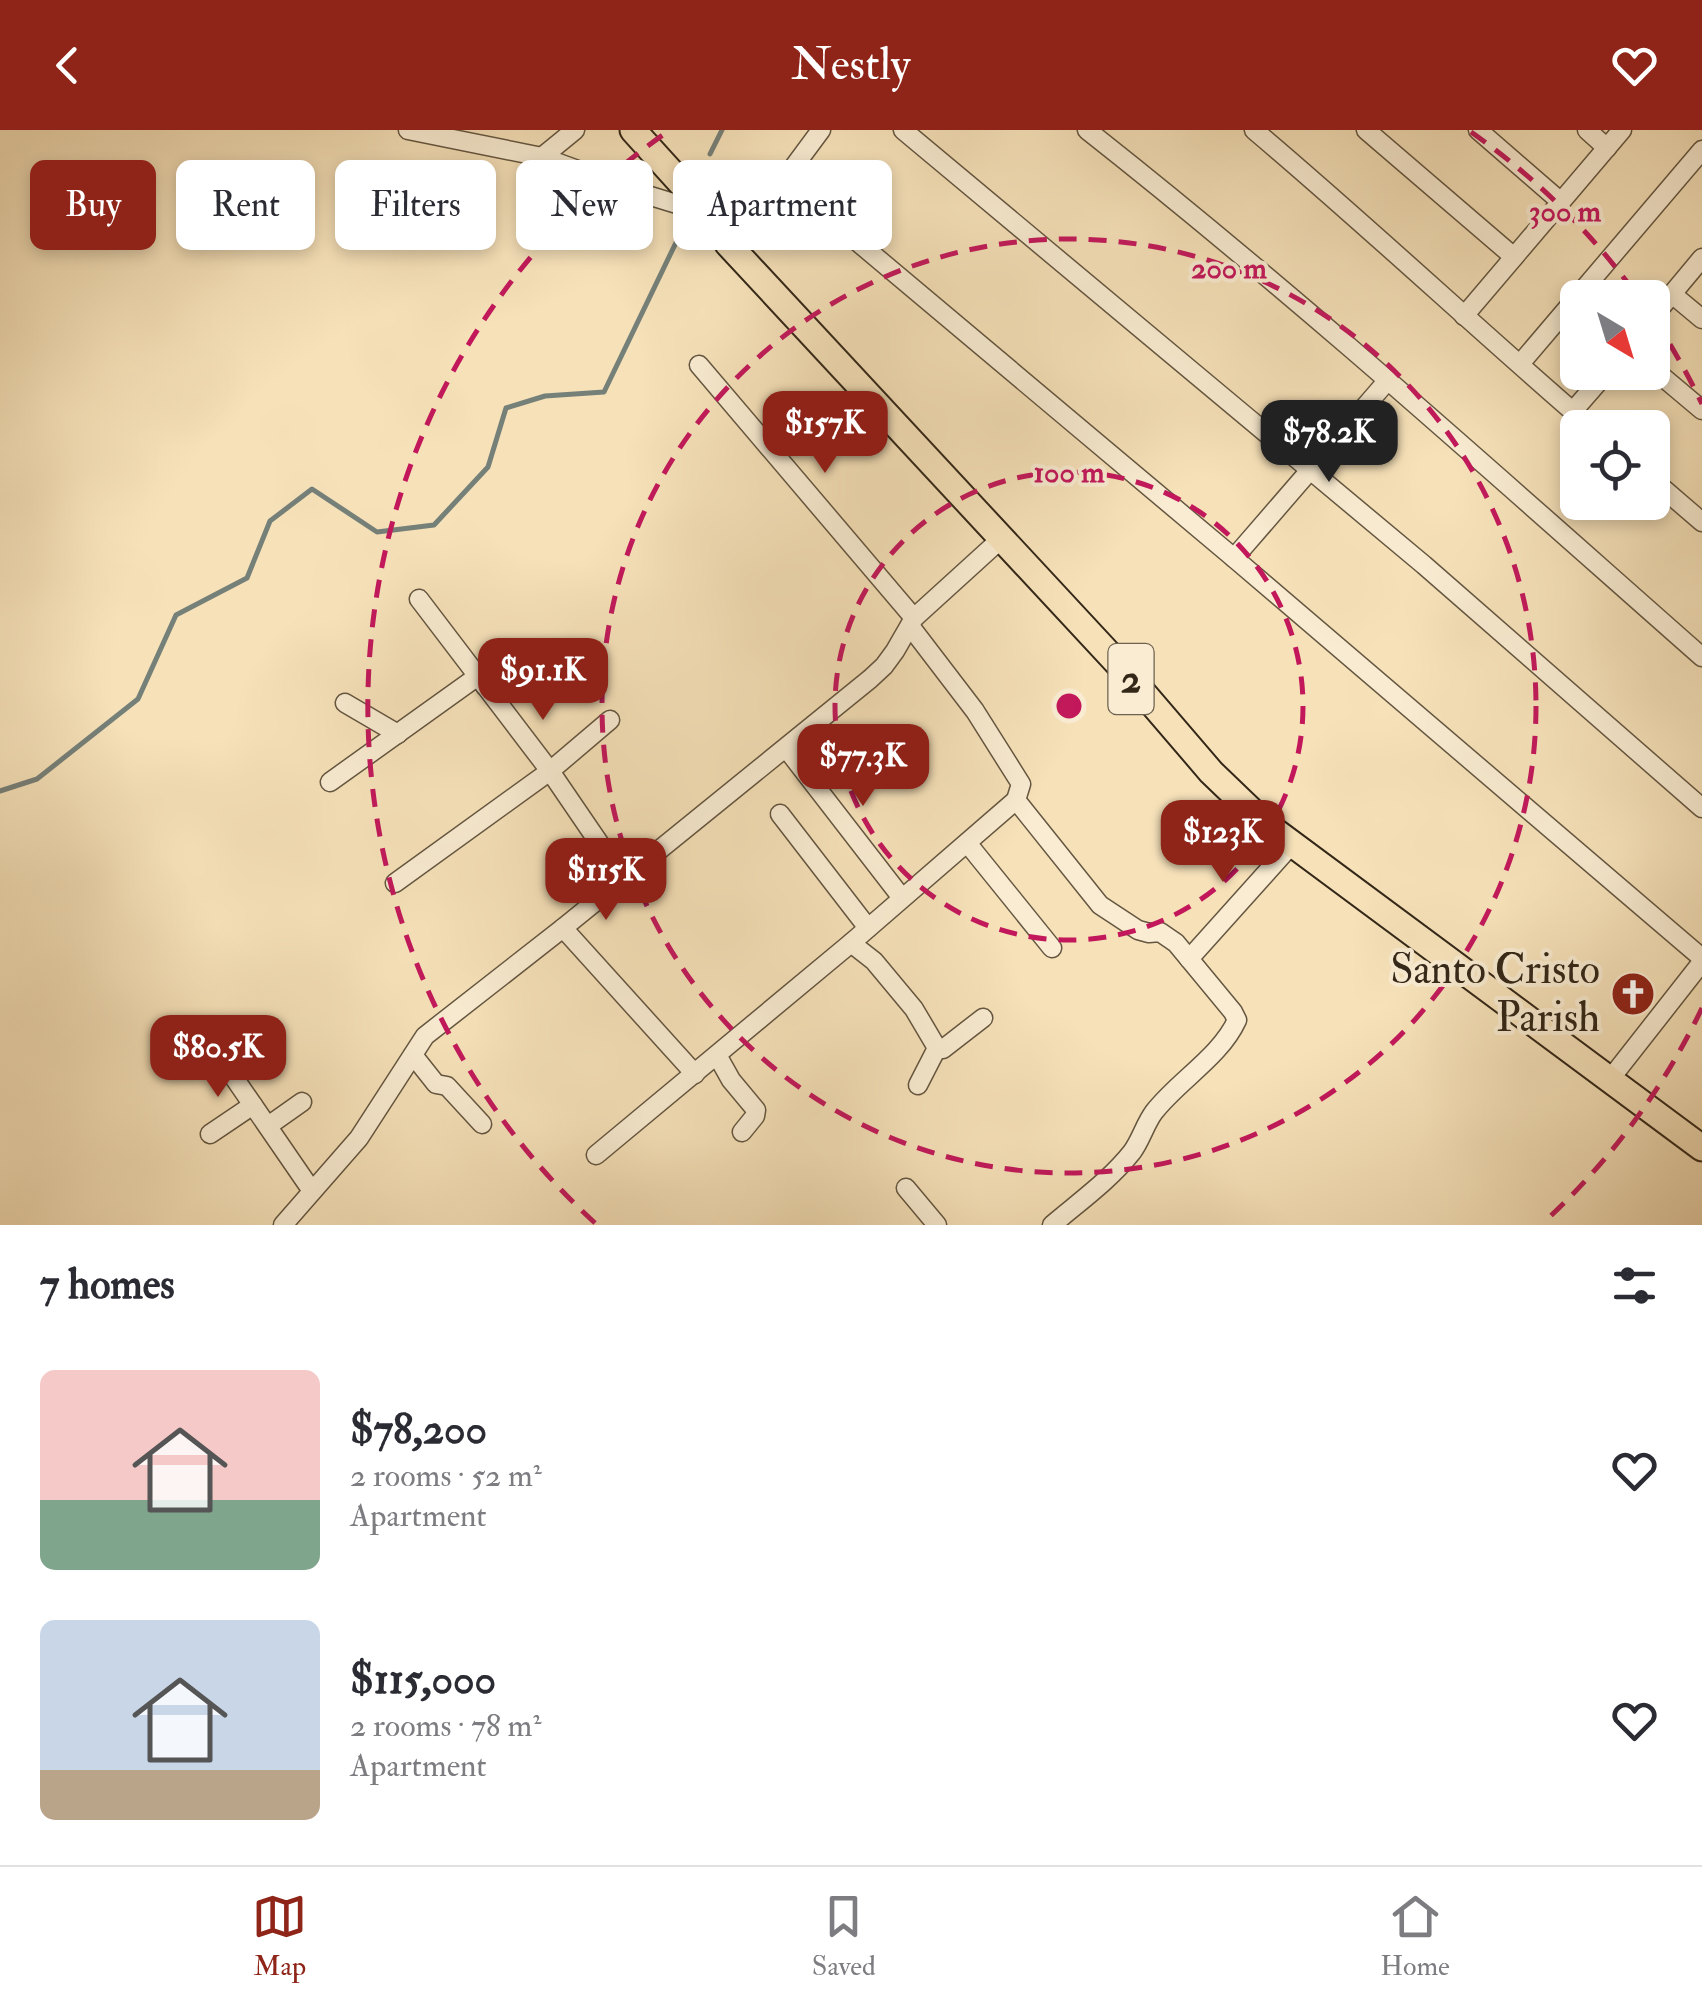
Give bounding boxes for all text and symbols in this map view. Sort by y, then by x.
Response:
text: Nestly [791,37,911,93]
icon: back [40,38,95,93]
icon: heart [1607,38,1662,93]
chip: Buy [30,160,156,250]
chip: Rent [176,160,315,250]
chip: Filters [335,160,496,250]
chip: New [516,160,653,250]
chip: Apartment [673,160,892,250]
text: 300 m [1529,193,1602,230]
text: 200 m [1191,250,1267,287]
north arrow [1560,280,1670,390]
map controls [1560,280,1670,520]
pin: $157K [755,391,895,476]
pin: $78.2K [1248,400,1410,485]
text: $157K [785,403,865,443]
button: locate [1560,410,1670,520]
text: $78.2K [1283,412,1375,452]
text: 100 m [1034,454,1105,491]
pin: $91.1K [462,638,624,723]
road number: 2 [1108,644,1154,714]
text: $91.1K [500,650,586,690]
centre of rings [1051,688,1087,724]
pin: $77.3K [782,724,944,809]
text: $77.3K [819,736,907,776]
pin: $123K [1153,800,1293,885]
text: $123K [1183,812,1263,852]
pin: $115K [536,838,676,923]
text: $115K [567,850,645,890]
place label: Santo Cristo Parish [1390,944,1600,1044]
church icon: Santo Cristo Parish [1610,971,1656,1017]
pin: $80.5K [137,1015,299,1100]
text: $80.5K [172,1027,264,1067]
icon: filters [1607,1258,1662,1313]
text: 7 homes [40,1259,175,1311]
text: $78,200 [350,1404,487,1456]
icon: home [120,1410,240,1530]
icon: heart [1607,1443,1662,1498]
text: 2 rooms · 52 m² [350,1456,542,1496]
text: Apartment [350,1496,487,1536]
text: $115,000 [350,1654,496,1706]
icon: home [120,1660,240,1780]
icon: heart [1607,1693,1662,1748]
text: 2 rooms · 78 m² [350,1706,541,1746]
text: Apartment [350,1746,487,1786]
tab: Map [252,1889,307,1984]
tab: Saved [812,1889,876,1984]
tab: Home [1380,1889,1450,1984]

